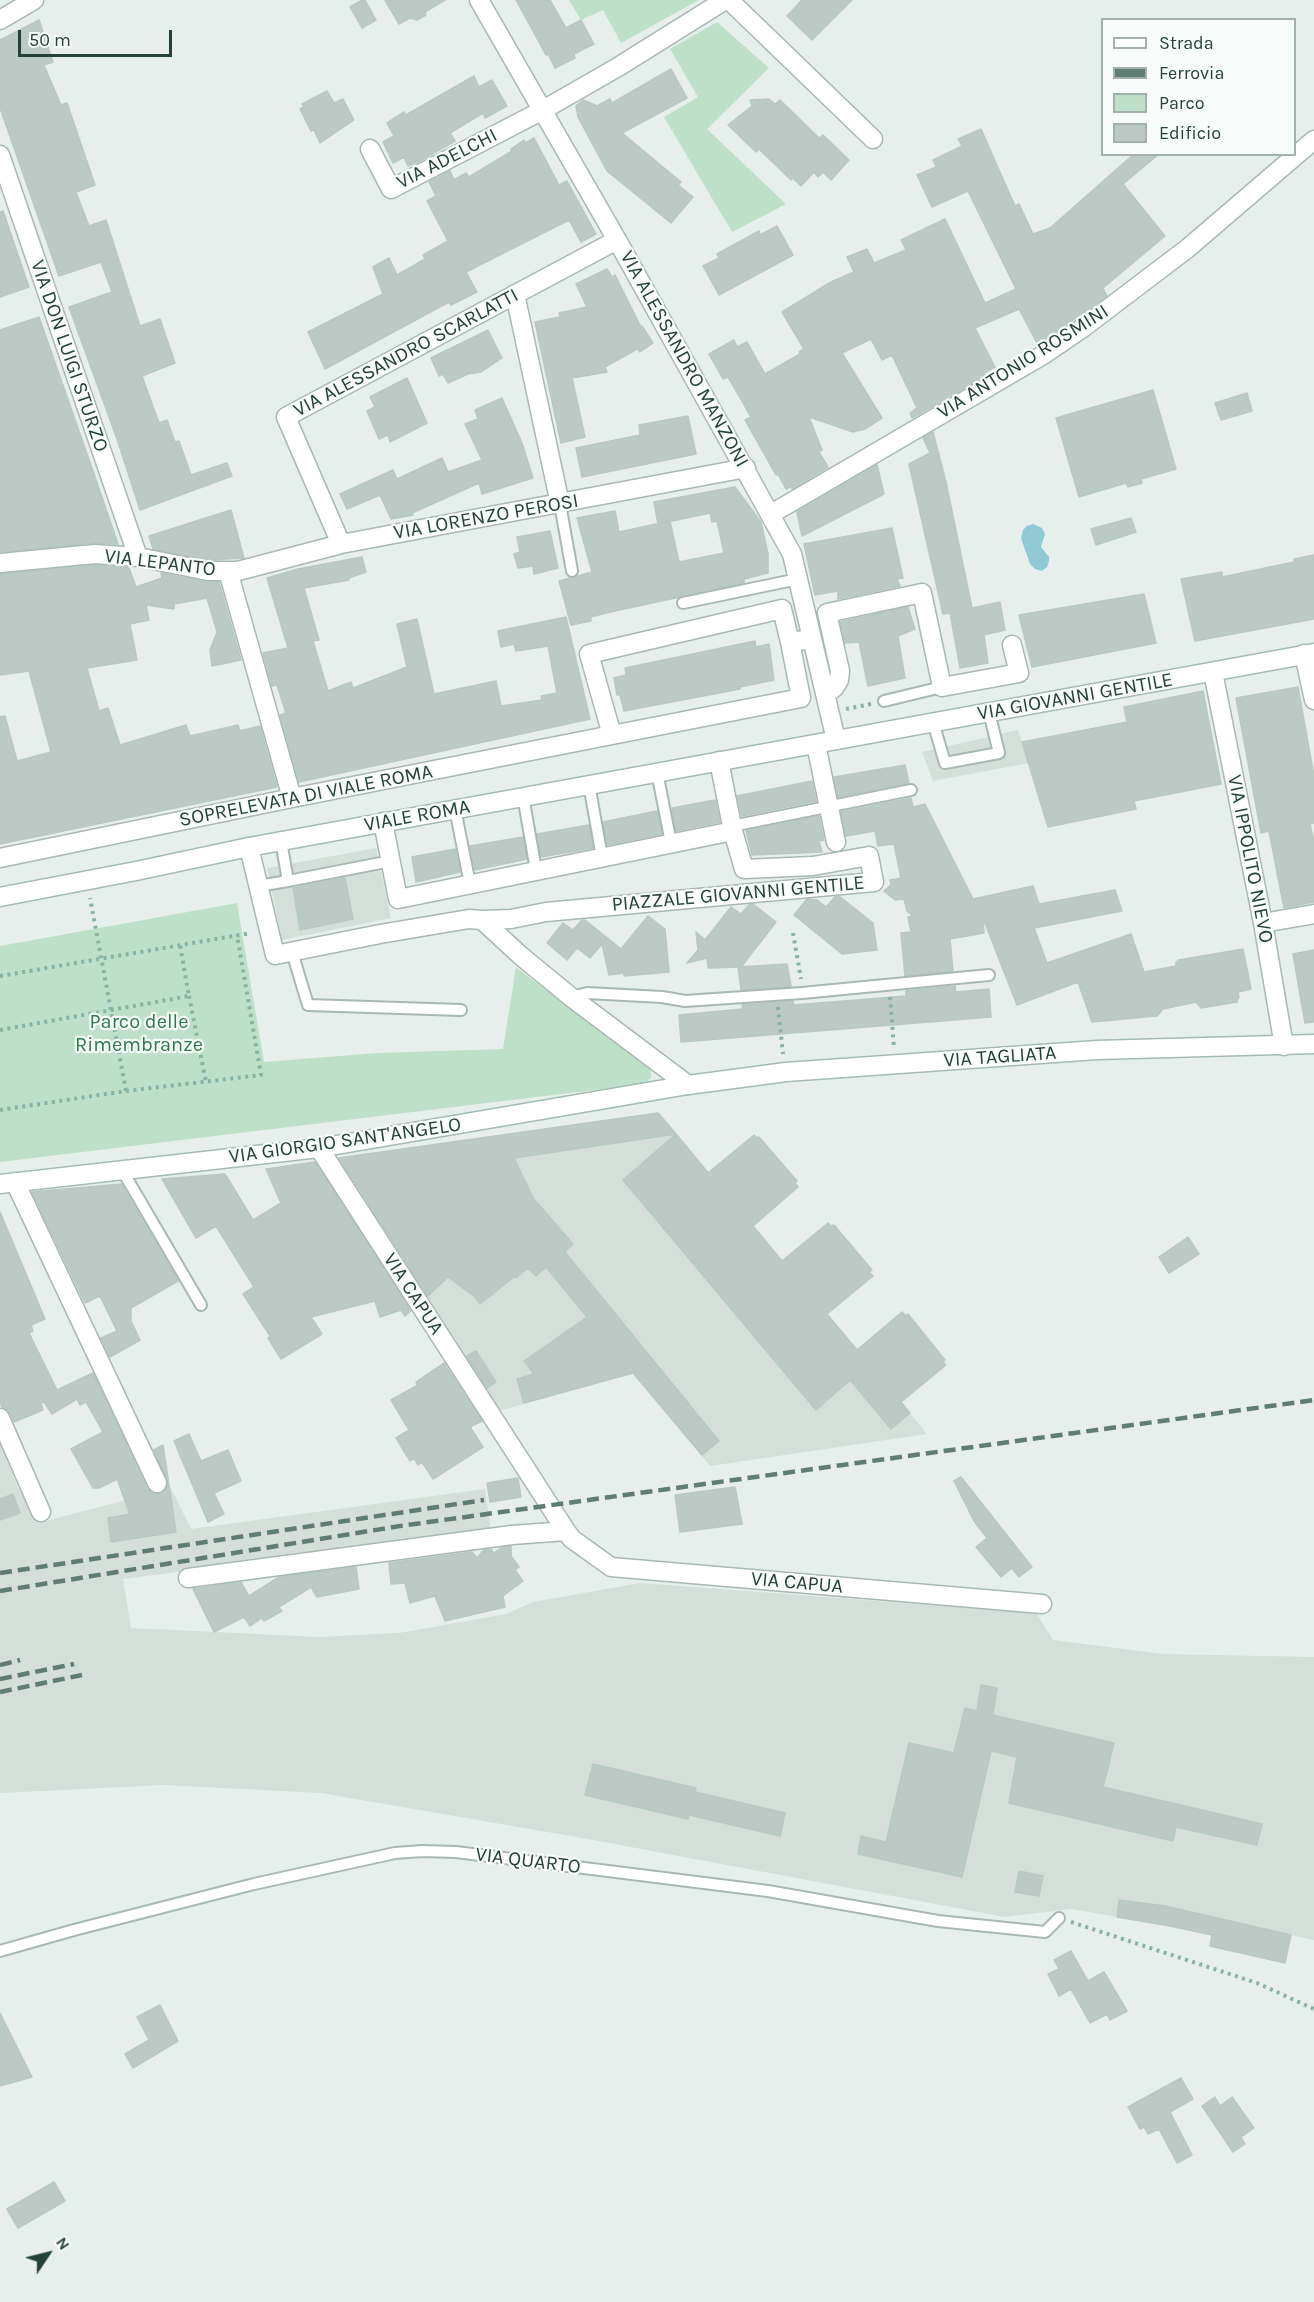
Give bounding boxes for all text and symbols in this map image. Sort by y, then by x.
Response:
scale bar [21,18,176,56]
legend [1101,18,1296,156]
text: 50 m [29,29,71,51]
text: Strada [1159,32,1214,54]
text: Ferrovia [1159,62,1224,84]
text: Parco [1159,92,1205,114]
text: Edificio [1159,122,1221,144]
street label: VIA ADELCHI [393,123,501,195]
street label: VIA ALESSANDRO MANZONI [614,247,754,471]
street label: VIA DON LUIGI STURZO [25,257,113,455]
street label: VIA ALESSANDRO SCARLATTI [289,283,523,423]
street label: VIA ANTONIO ROSMINI [933,300,1113,424]
street label: VIA LORENZO PEROSI [392,489,580,545]
street label: VIA LEPANTO [103,544,217,582]
street label: VIA GIOVANNI GENTILE [975,668,1175,726]
street label: SOPRELEVATA DI VIALE ROMA [177,760,435,832]
street label: VIA IPPOLITO NIEVO [1222,773,1278,945]
street label: VIALE ROMA [362,795,472,837]
street label: PIAZZALE GIOVANNI GENTILE [611,871,865,917]
park label: Parco delle Rimembranze [75,1010,203,1057]
street label: VIA TAGLIATA [943,1041,1057,1073]
street label: VIA GIORGIO SANT'ANGELO [227,1113,463,1169]
street label: VIA CAPUA [378,1249,448,1339]
street label: VIA CAPUA [750,1567,844,1599]
street label: VIA QUARTO [474,1843,582,1879]
north arrow [18,2224,78,2284]
text: N [52,2233,74,2254]

